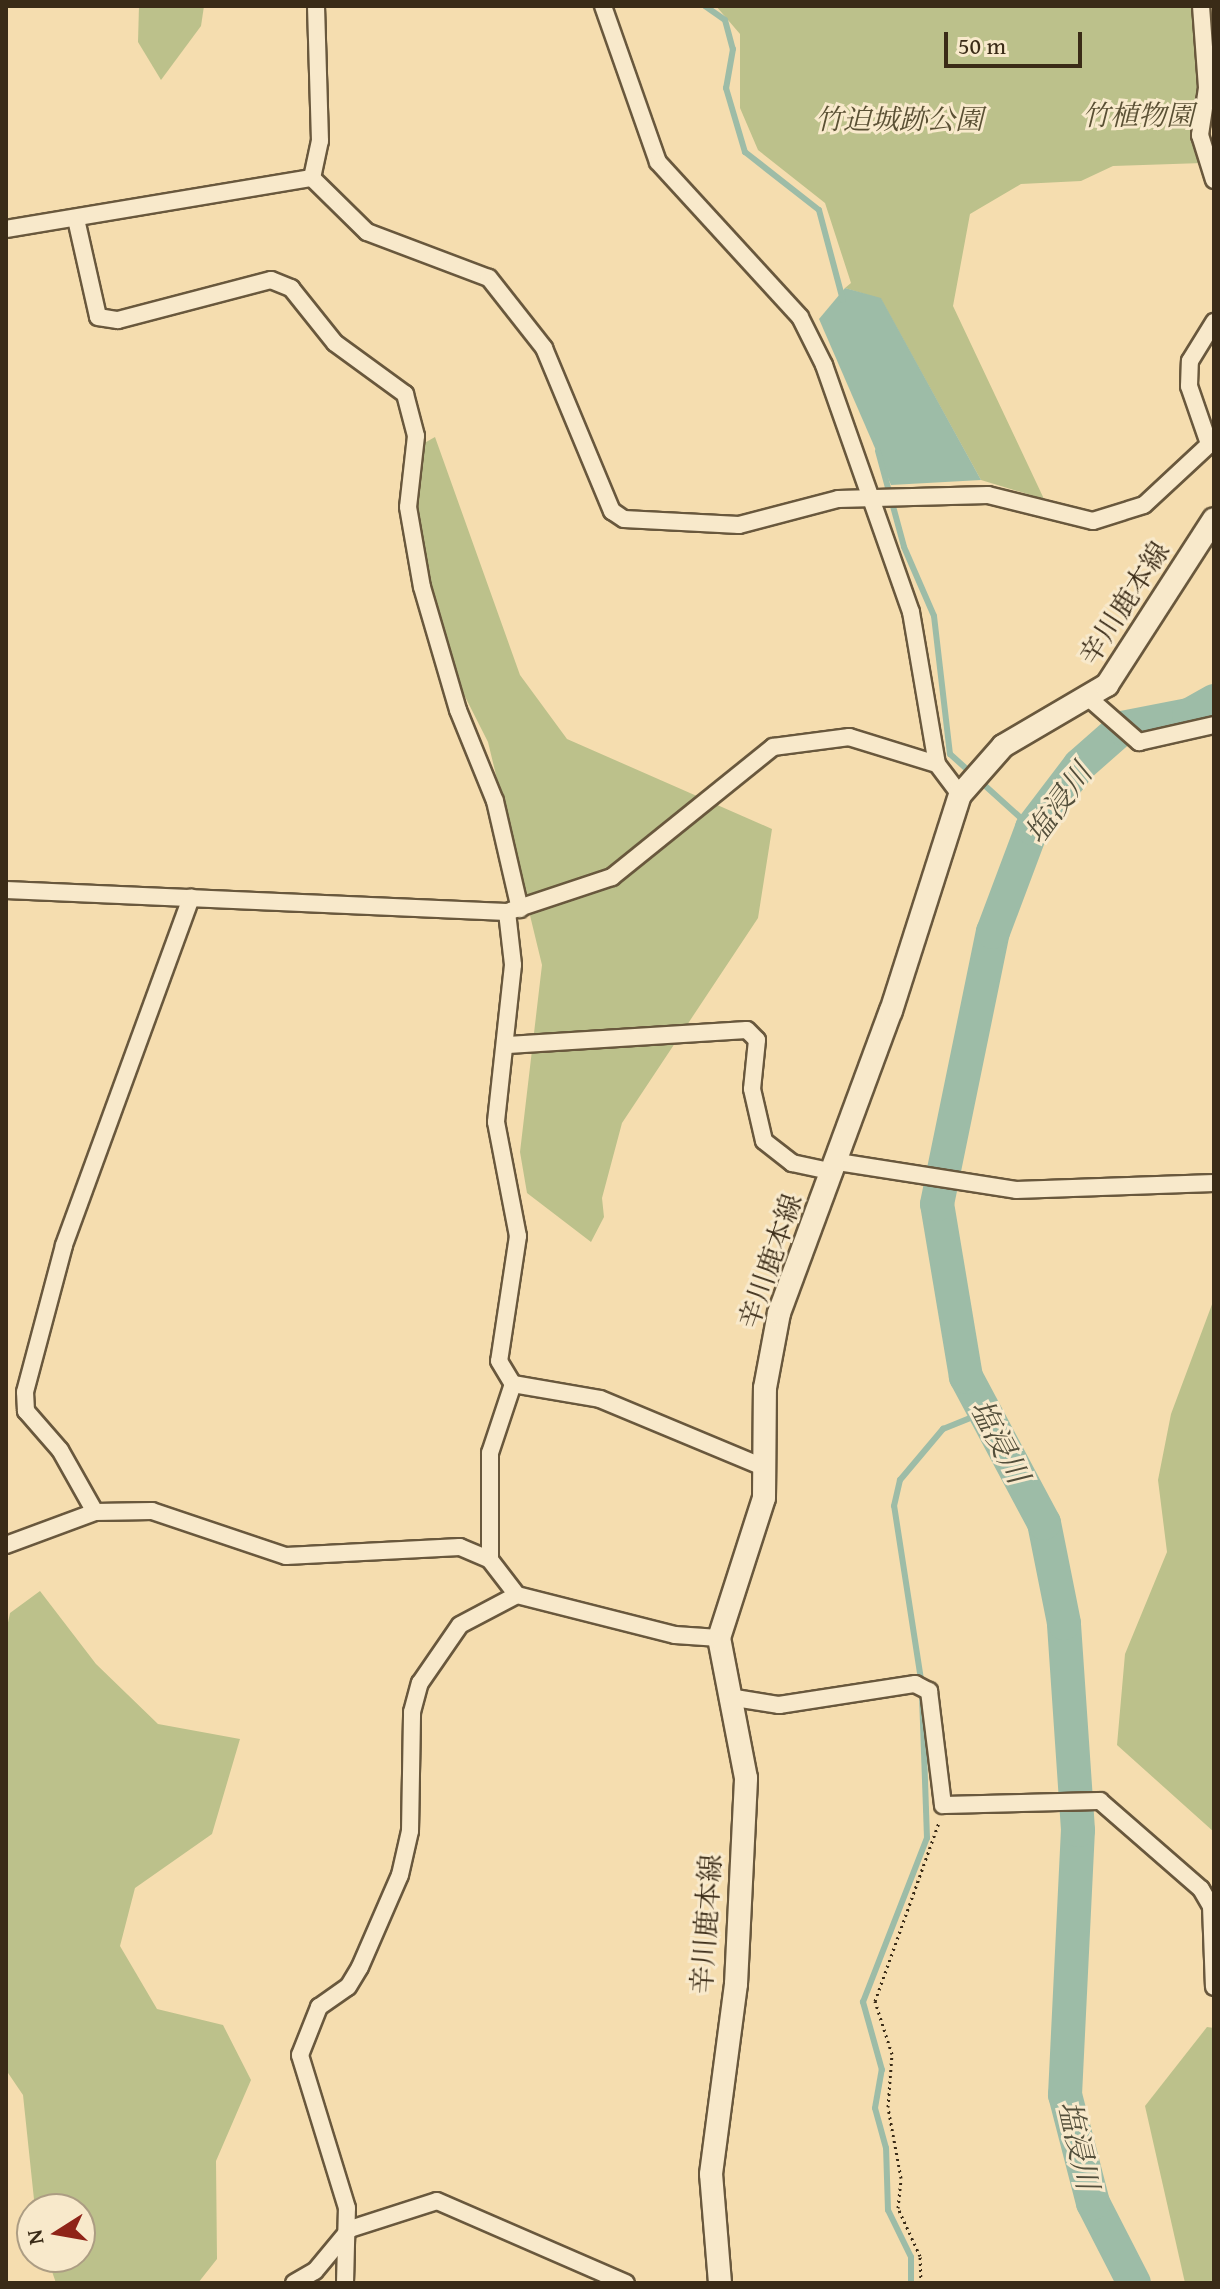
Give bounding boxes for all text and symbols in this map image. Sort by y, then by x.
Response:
scale bar [948,16,1086,66]
text: 50 m [958,28,1006,63]
park label: 竹植物園 [1082,98,1194,132]
park label: 竹迫城跡公園 [815,102,983,136]
street label: 辛川鹿本線 [1072,535,1176,671]
water label: 塩浸川 [1017,756,1099,850]
street label: 辛川鹿本線 [731,1189,809,1333]
water label: 塩浸川 [963,1393,1037,1489]
street label: 辛川鹿本線 [684,1853,728,1995]
water label: 塩浸川 [1051,2097,1107,2193]
north arrow [16,2193,96,2273]
text: N [17,2227,52,2247]

